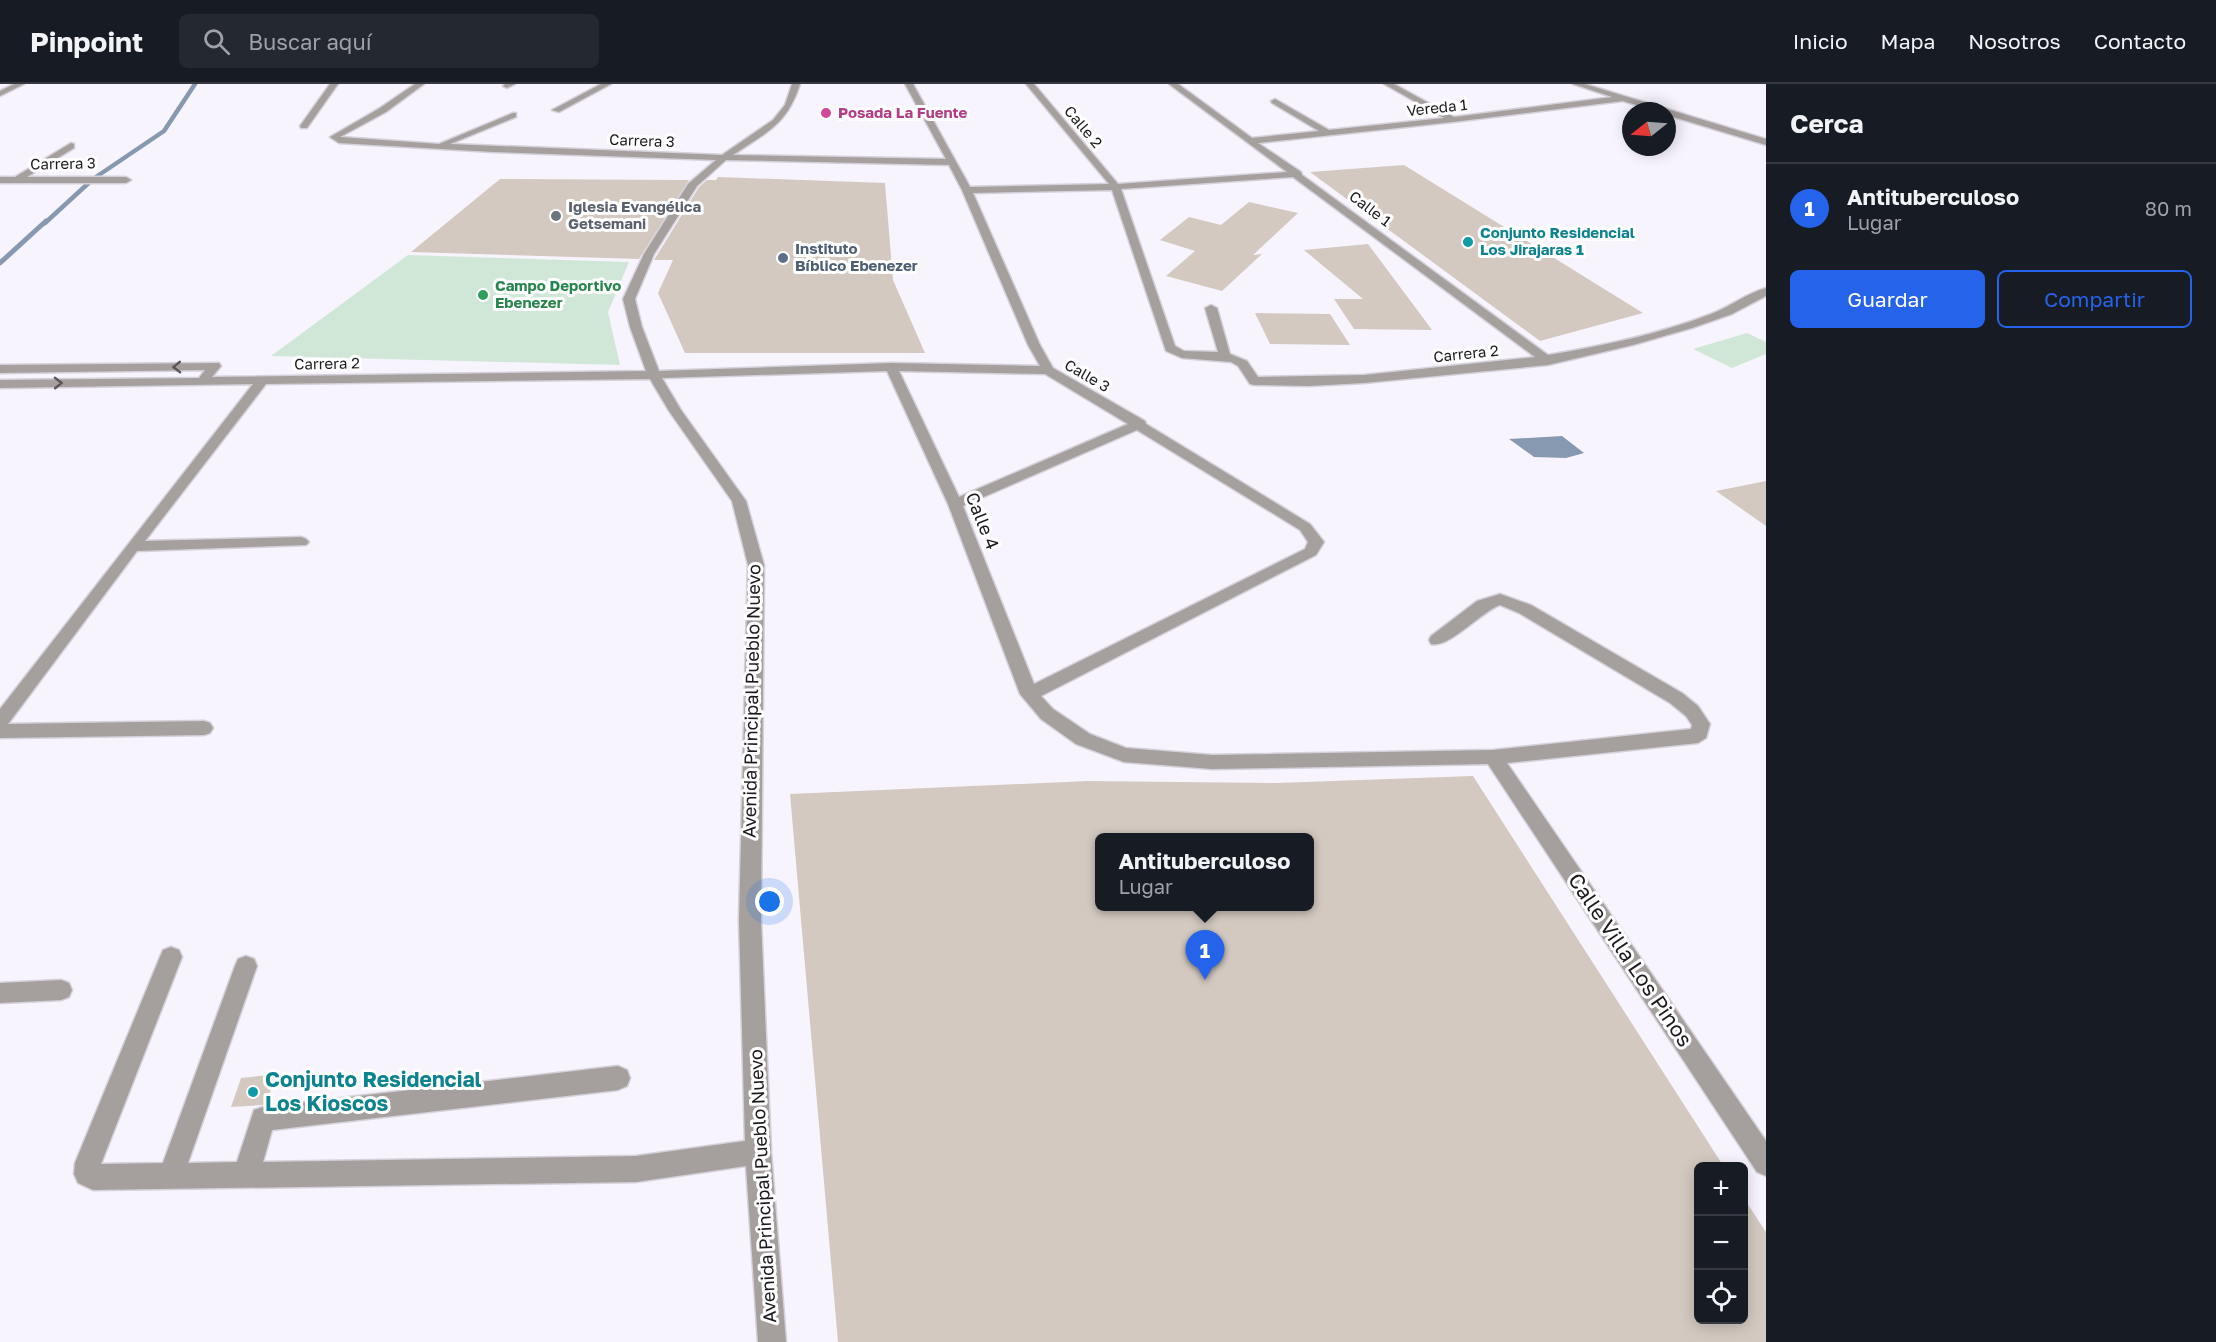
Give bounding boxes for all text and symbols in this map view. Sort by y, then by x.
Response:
search box [179,14,599,68]
text: Pinpoint [30,25,143,58]
icon: search [200,25,233,58]
text: Buscar aquí [248,28,372,55]
text: Inicio [1793,28,1848,54]
text: Mapa [1881,28,1935,54]
text: Nosotros [1968,28,2061,54]
text: Contacto [2094,28,2186,54]
street label: Vereda 1 [1406,95,1468,119]
street label: Calle 2 [1061,102,1106,151]
north arrow [1622,102,1676,156]
place label: Posada La Fuente [838,103,968,121]
marker: Posada La Fuente [819,106,833,120]
text: Cerca [1790,108,1864,139]
street label: Carrera 3 [609,130,675,150]
street label: Carrera 3 [30,153,96,173]
text: Antituberculoso [1847,183,2019,210]
street label: Calle 1 [1346,187,1395,230]
text: 1 [1804,196,1815,220]
text: 80 m [2145,196,2192,220]
place label: Iglesia Evangélica Getsemani [568,197,701,232]
marker: Iglesia Evangélica Getsemani [549,209,563,223]
text: Lugar [1847,210,1902,234]
place label: Conjunto Residencial Los Jirajaras 1 [1480,223,1635,258]
marker: Conjunto Residencial Los Jirajaras 1 [1461,235,1475,249]
place label: Instituto Bíblico Ebenezer [795,239,918,274]
marker: Instituto Bíblico Ebenezer [776,251,790,265]
button: Guardar [1790,270,1985,328]
button: Compartir [1997,270,2192,328]
place label: Campo Deportivo Ebenezer [495,276,621,311]
marker: Campo Deportivo Ebenezer [476,288,490,302]
street label: Carrera 2 [1432,341,1499,365]
street label: Carrera 2 [294,353,360,373]
street label: Calle 3 [1062,355,1113,395]
one-way arrow [173,361,182,373]
one-way arrow [54,377,63,390]
street label: Calle 4 [962,489,1004,552]
street label: Avenida Principal Pueblo Nuevo [738,564,764,838]
popup [1095,833,1314,911]
text: Antituberculoso [1118,847,1291,874]
street label: Calle Villa Los Pinos [1563,868,1699,1051]
text: Lugar [1118,874,1173,898]
your location [755,887,784,916]
pin: 1 [1186,930,1224,980]
street label: Avenida Principal Pueblo Nuevo [744,1049,780,1323]
place label: Conjunto Residencial Los Kioscos [265,1066,482,1116]
marker: Conjunto Residencial Los Kioscos [246,1085,260,1099]
map controls [1694,1162,1748,1324]
button: + [1694,1162,1748,1216]
button: − [1694,1216,1748,1270]
button: locate [1694,1270,1748,1324]

